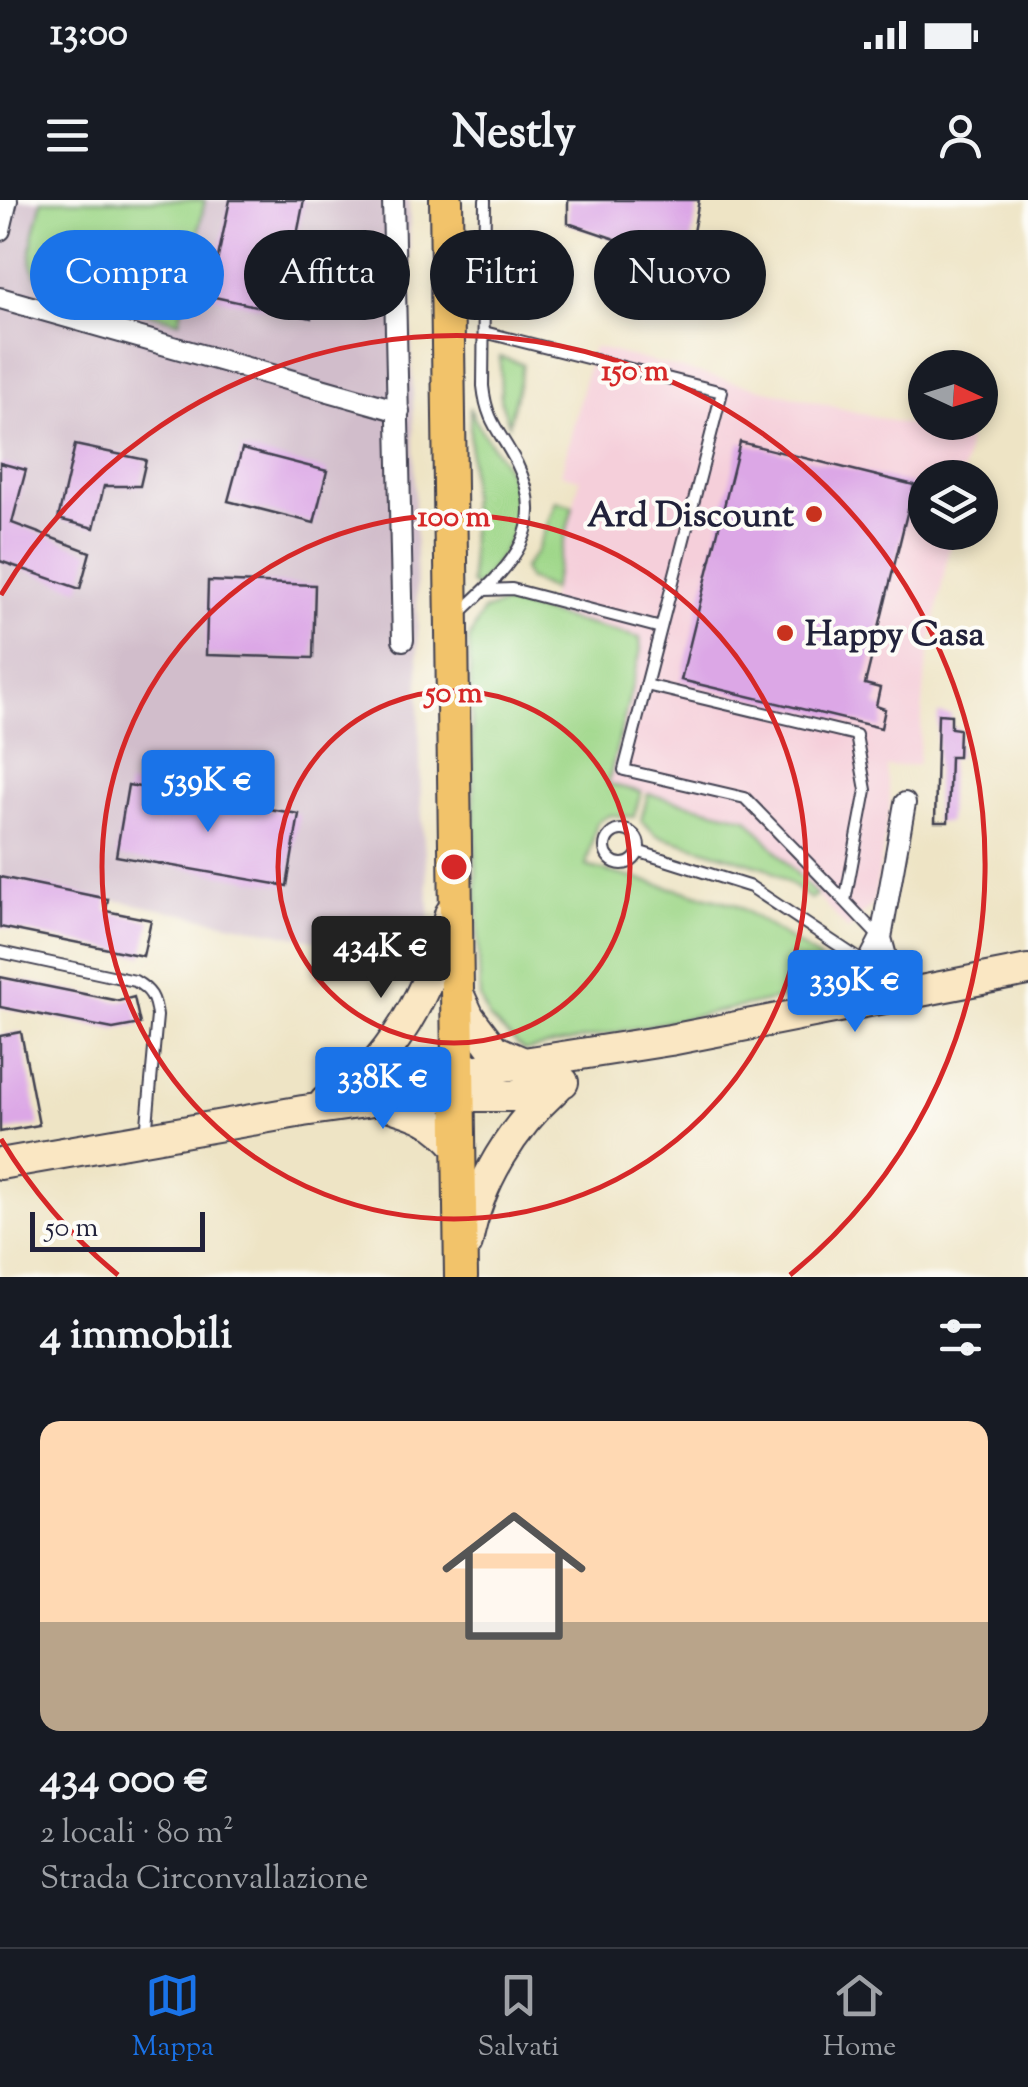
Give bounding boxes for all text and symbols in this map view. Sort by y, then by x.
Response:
text: 13:00 [50,8,128,62]
text: Nestly [452,103,576,168]
icon: menu [40,108,95,163]
icon: person [933,108,988,163]
chip: Compra [30,230,224,320]
chip: Affitta [244,230,410,320]
chip: Filtri [430,230,574,320]
chip: Nuovo [594,230,766,320]
north arrow [908,350,998,440]
map controls [908,350,998,550]
text: 150 m [601,351,669,394]
button: layers [908,460,998,550]
place label: Ard Discount [587,492,794,543]
text: 100 m [418,497,491,540]
marker: Ard Discount [803,503,825,525]
place label: Happy Casa [805,611,985,662]
marker: Happy Casa [774,622,796,644]
text: 50 m [423,673,483,716]
pin: 539K € [127,750,289,835]
text: 539K € [164,759,252,805]
centre of rings [436,849,472,885]
pin: 434K € [300,916,462,1001]
text: 434K € [334,925,428,971]
pin: 339K € [774,950,936,1035]
text: 339K € [810,959,900,1005]
pin: 338K € [302,1047,464,1132]
text: 338K € [337,1056,429,1102]
scale bar [30,1207,205,1252]
text: 50 m [45,1209,99,1249]
text: 4 immobili [40,1307,232,1367]
icon: filters [933,1310,988,1365]
icon: home [424,1486,604,1666]
text: 434 000 € [40,1751,210,1811]
text: 2 locali · 80 m² [40,1811,234,1857]
text: Strada Circonvallazione [40,1857,368,1903]
tab: Mappa [132,1968,214,2068]
tab: Salvati [477,1968,559,2068]
tab: Home [823,1968,896,2068]

